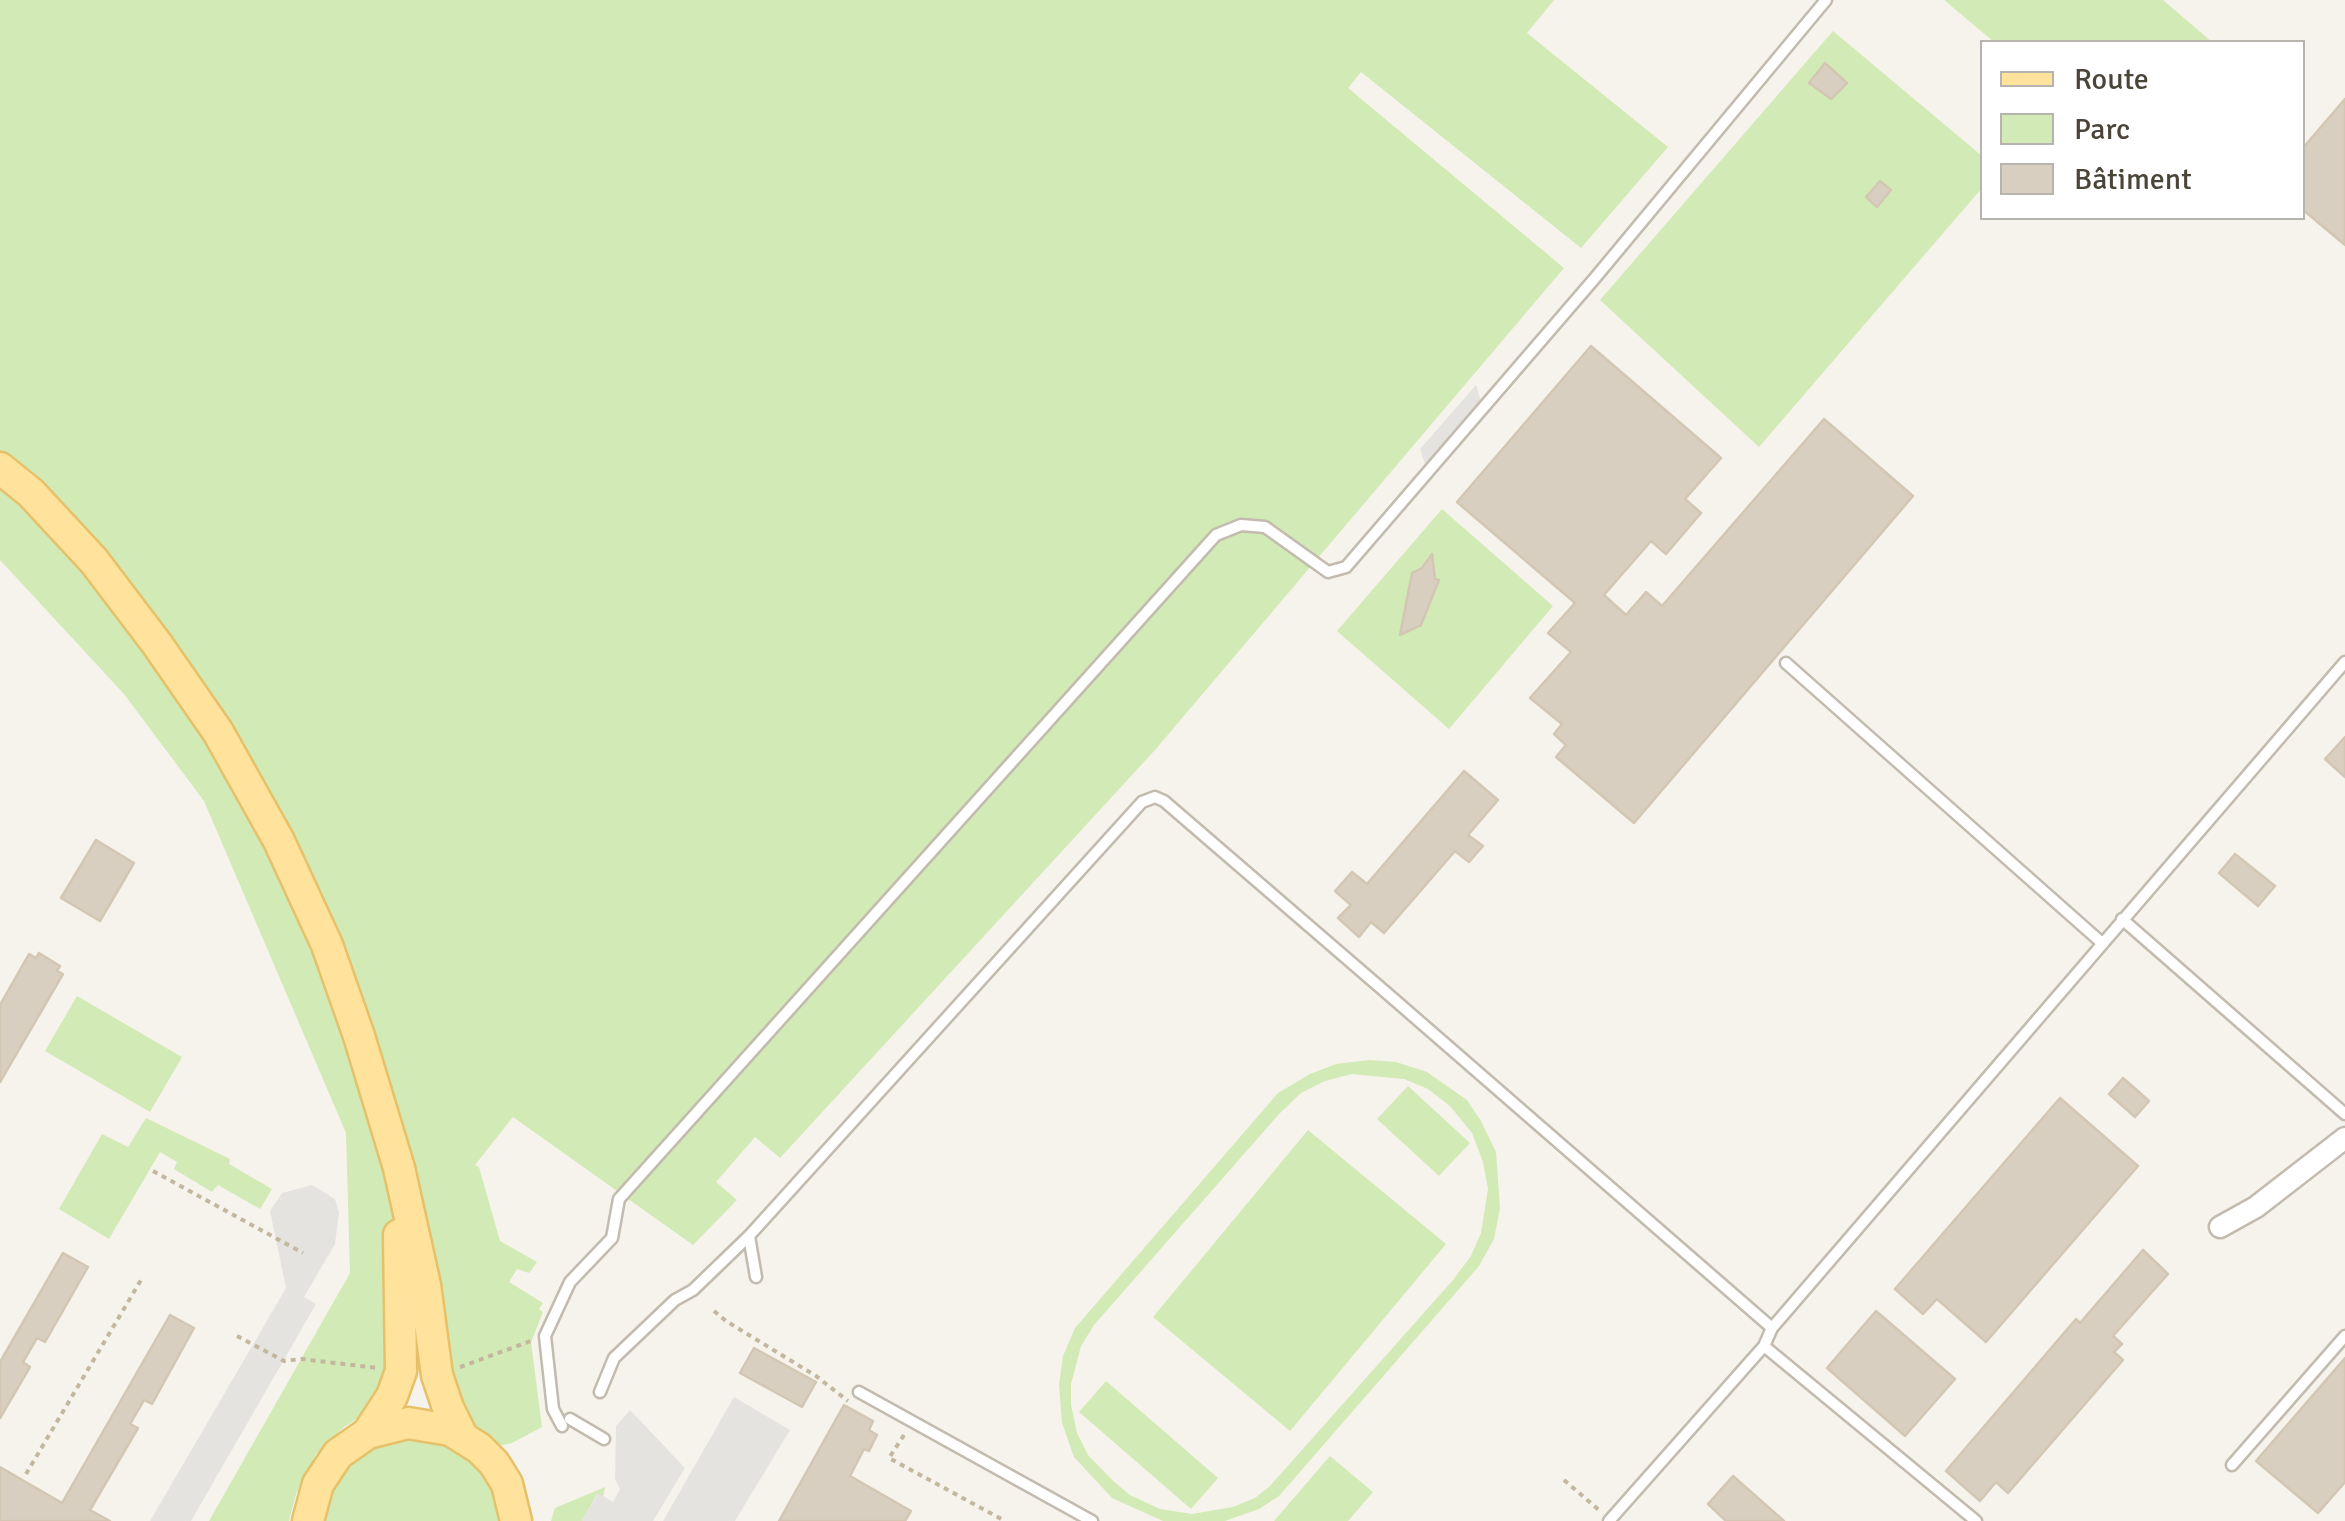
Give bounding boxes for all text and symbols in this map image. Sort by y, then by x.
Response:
legend [1980,40,2305,220]
text: Route [2074,61,2149,98]
text: Parc [2074,111,2130,148]
text: Bâtiment [2074,161,2192,198]

